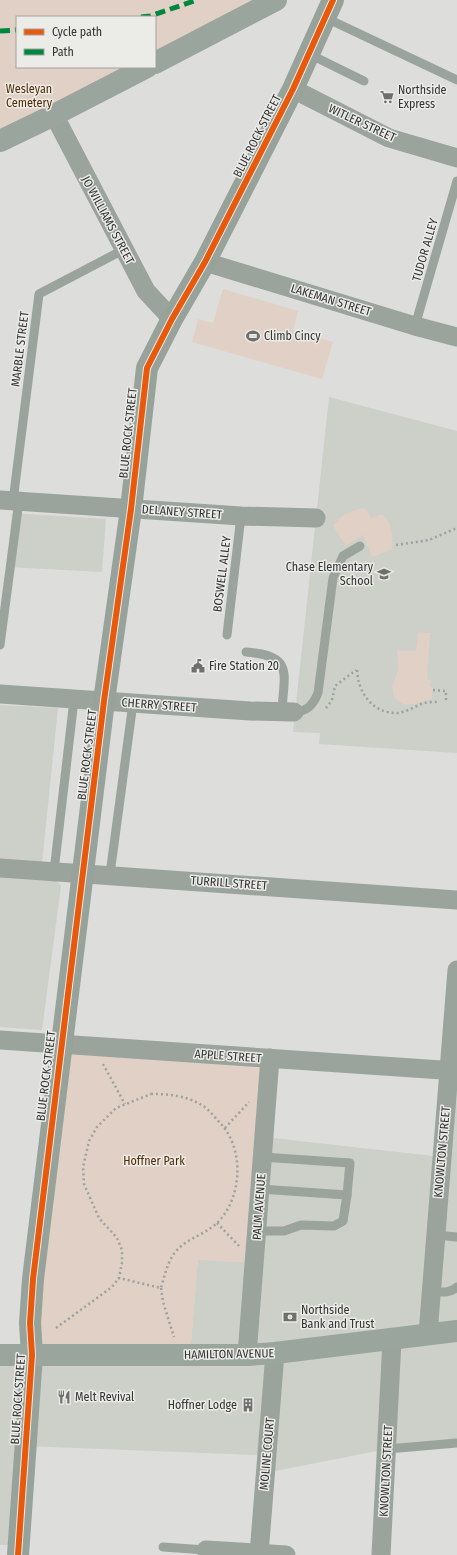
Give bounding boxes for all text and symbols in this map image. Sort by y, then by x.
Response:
legend [16,16,156,68]
text: Cycle path [52,25,102,39]
text: Path [52,45,74,59]
park label: Wesleyan Cemetery [6,82,53,110]
place label: Northside Express [398,83,447,111]
supermarket icon: Northside Express [379,89,395,105]
street label: BLUE ROCK STREET [230,92,284,180]
street label: WITLER STREET [326,101,398,145]
street label: JO WILLIAMS STREET [79,174,137,267]
street label: TUDOR ALLEY [409,217,441,283]
street label: LAKEMAN STREET [289,281,373,319]
street label: MARBLE STREET [8,310,32,388]
sports icon: Climb Cincy [245,328,261,344]
place label: Climb Cincy [264,329,321,343]
street label: BLUE ROCK STREET [116,387,140,479]
street label: DELANEY STREET [141,502,223,522]
street label: BOSWELL ALLEY [210,535,234,613]
place label: Chase Elementary School [286,560,374,588]
school or university icon: Chase Elementary School [376,566,392,582]
public building icon: Fire Station 20 [190,658,206,674]
place label: Fire Station 20 [209,659,279,673]
street label: CHERRY STREET [121,695,197,715]
street label: BLUE ROCK STREET [75,709,100,801]
street label: TURRILL STREET [190,873,268,893]
street label: BLUE ROCK STREET [34,1030,59,1122]
street label: APPLE STREET [194,1047,262,1065]
street label: KNOWLTON STREET [431,1105,453,1198]
park label: Hoffner Park [123,1154,185,1168]
street label: PALM AVENUE [250,1173,268,1241]
place label: Northside Bank and Trust [301,1303,374,1331]
bank icon: Northside Bank and Trust [282,1309,298,1325]
street label: HAMILTON AVENUE [184,1346,275,1362]
street label: BLUE ROCK STREET [8,1353,28,1445]
restaurant icon: Melt Revival [56,1389,72,1405]
place label: Melt Revival [75,1390,134,1404]
building icon: Hoffner Lodge [240,1397,256,1413]
place label: Hoffner Lodge [168,1398,237,1412]
street label: MOLINE COURT [257,1417,277,1491]
street label: KNOWLTON STREET [377,1424,395,1517]

